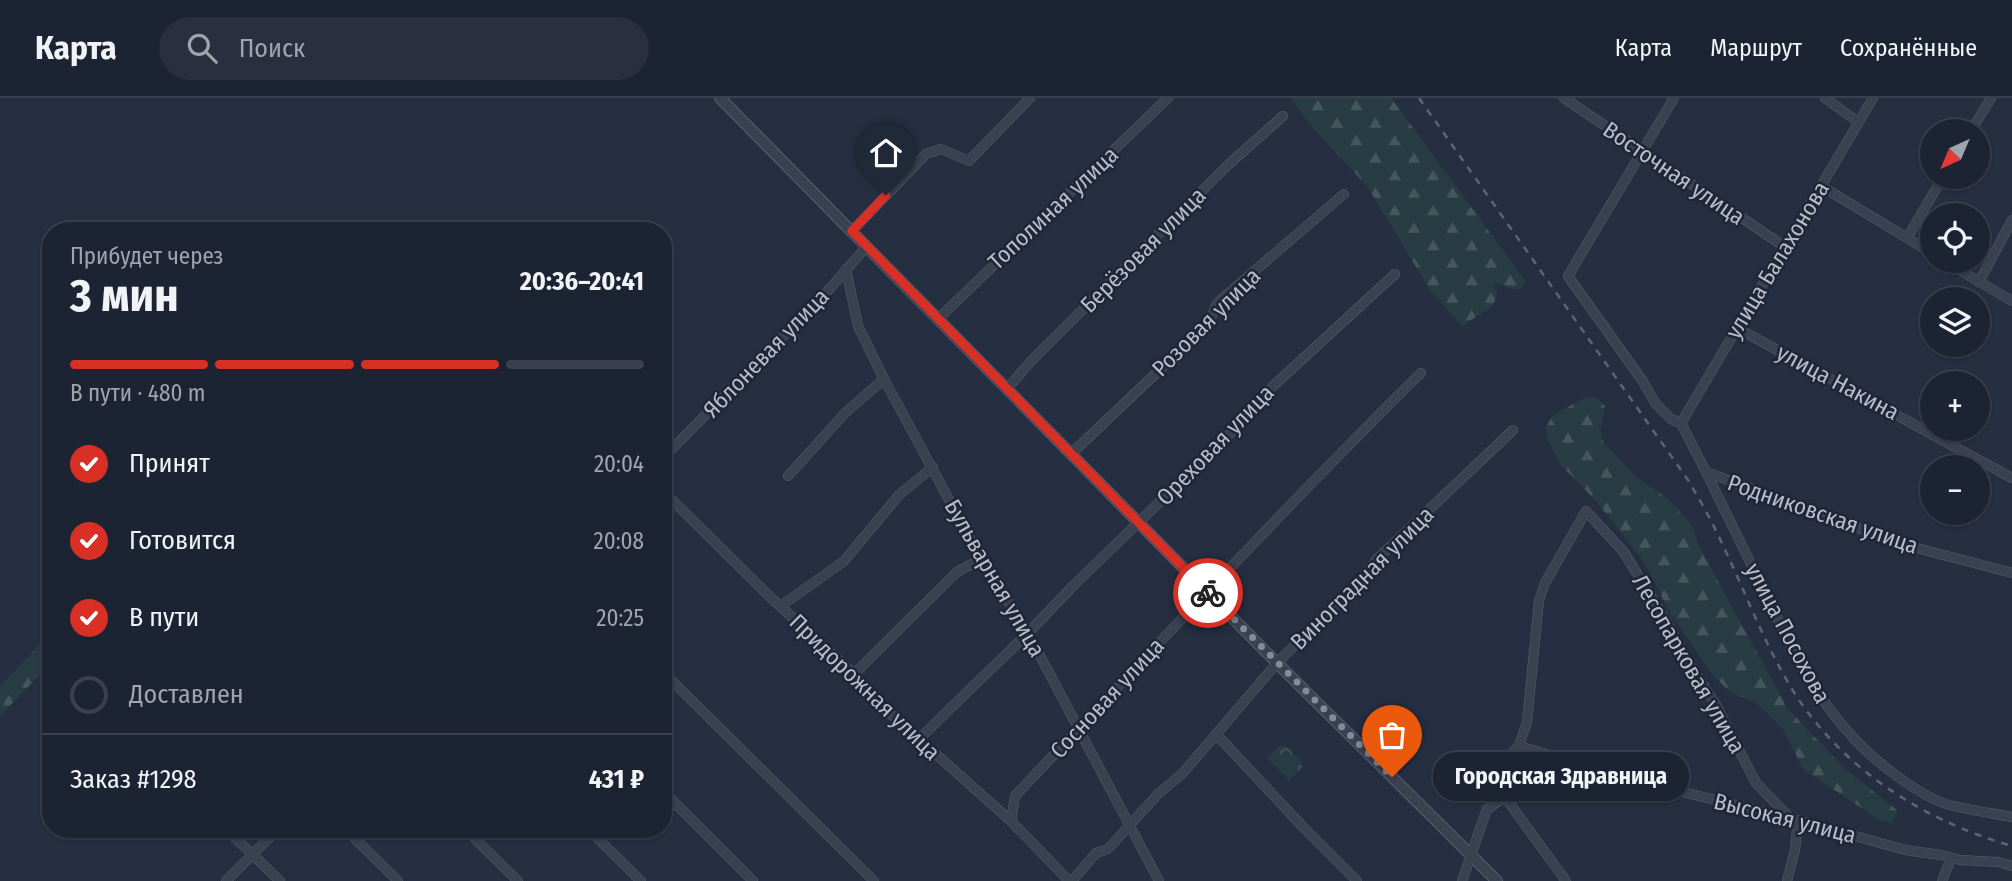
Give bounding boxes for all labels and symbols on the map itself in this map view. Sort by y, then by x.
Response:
street label: Восточная улица [1598,115,1750,231]
north arrow [1920,119,1990,189]
pin [856,123,916,195]
street label: Тополиная улица [982,141,1124,275]
street label: улица Балахонова [1719,176,1835,344]
street label: Берёзовая улица [1075,182,1211,318]
street label: Розовая улица [1146,262,1266,382]
street label: Яблоневая улица [697,283,835,423]
street label: улица Накина [1772,338,1904,426]
street label: Ореховая улица [1150,379,1280,511]
street label: Родниковская улица [1724,468,1922,560]
street label: Бульварная улица [939,494,1051,662]
street label: Виноградная улица [1285,501,1439,655]
courier [1173,558,1243,628]
street label: улица Посохова [1739,558,1837,708]
street label: Лесопарковая улица [1626,570,1752,758]
street label: Придорожная улица [784,608,946,766]
street label: Сосновая улица [1044,632,1170,764]
pin [1362,705,1422,777]
callout: Городская Здравница [1434,752,1690,802]
street label: Высокая улица [1711,787,1859,849]

